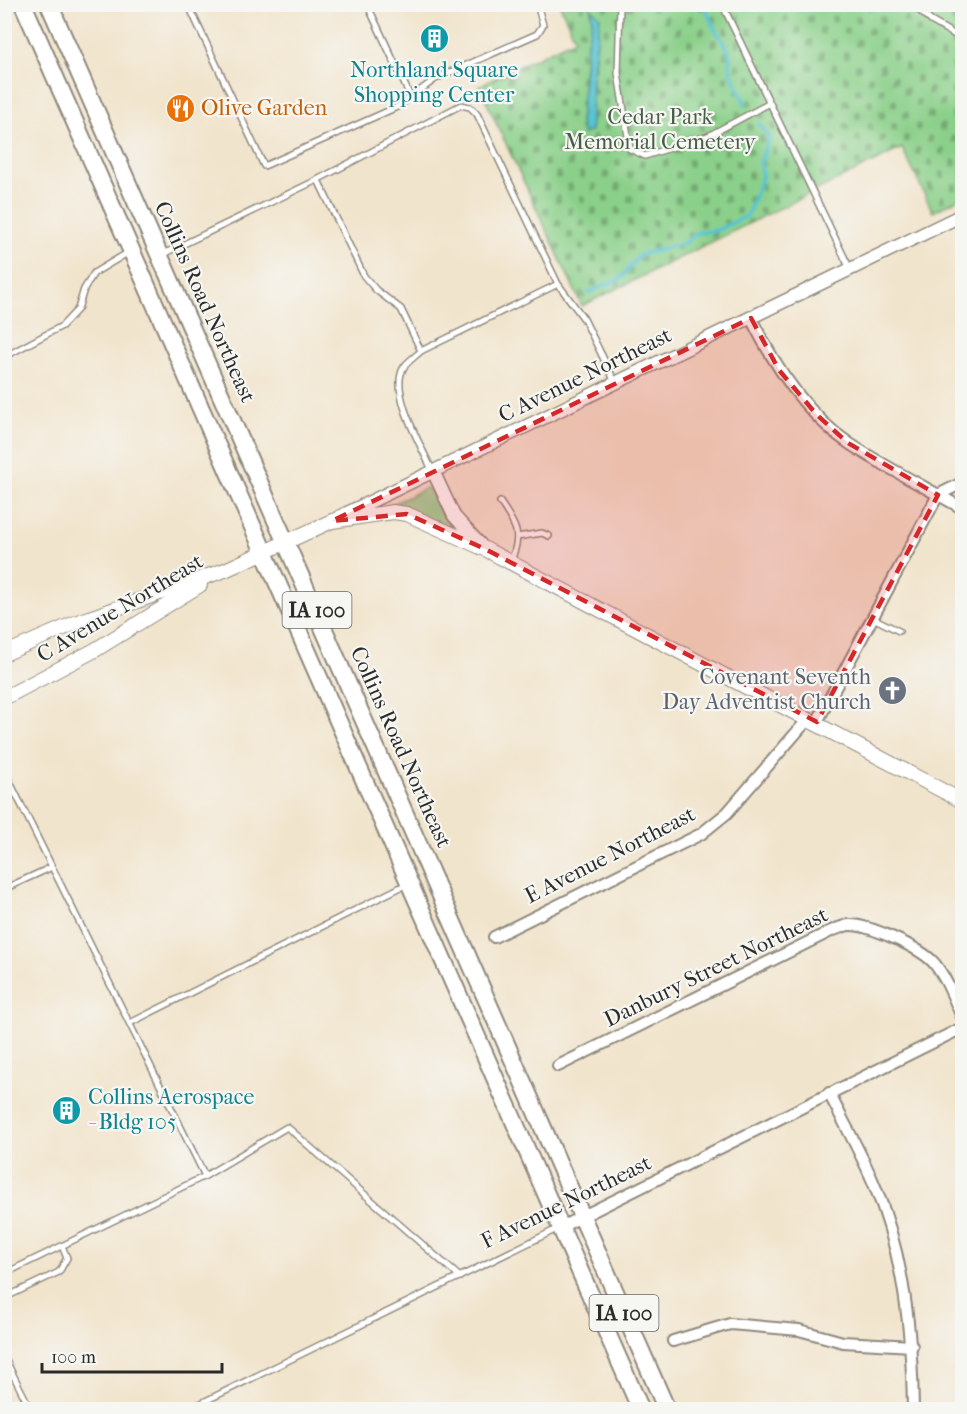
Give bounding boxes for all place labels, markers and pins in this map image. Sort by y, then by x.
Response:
building icon: Northland Square Shopping Center [418,22,450,54]
place label: Northland Square Shopping Center [350,57,518,108]
restaurant icon: Olive Garden [164,92,196,124]
place label: Olive Garden [201,95,328,121]
place label: Covenant Seventh Day Adventist Church [662,664,872,715]
church icon: Covenant Seventh Day Adventist Church [876,674,908,706]
place label: Collins Aerospace - Bldg 105 [88,1084,255,1135]
building icon: Collins Aerospace - Bldg 105 [51,1094,83,1126]

